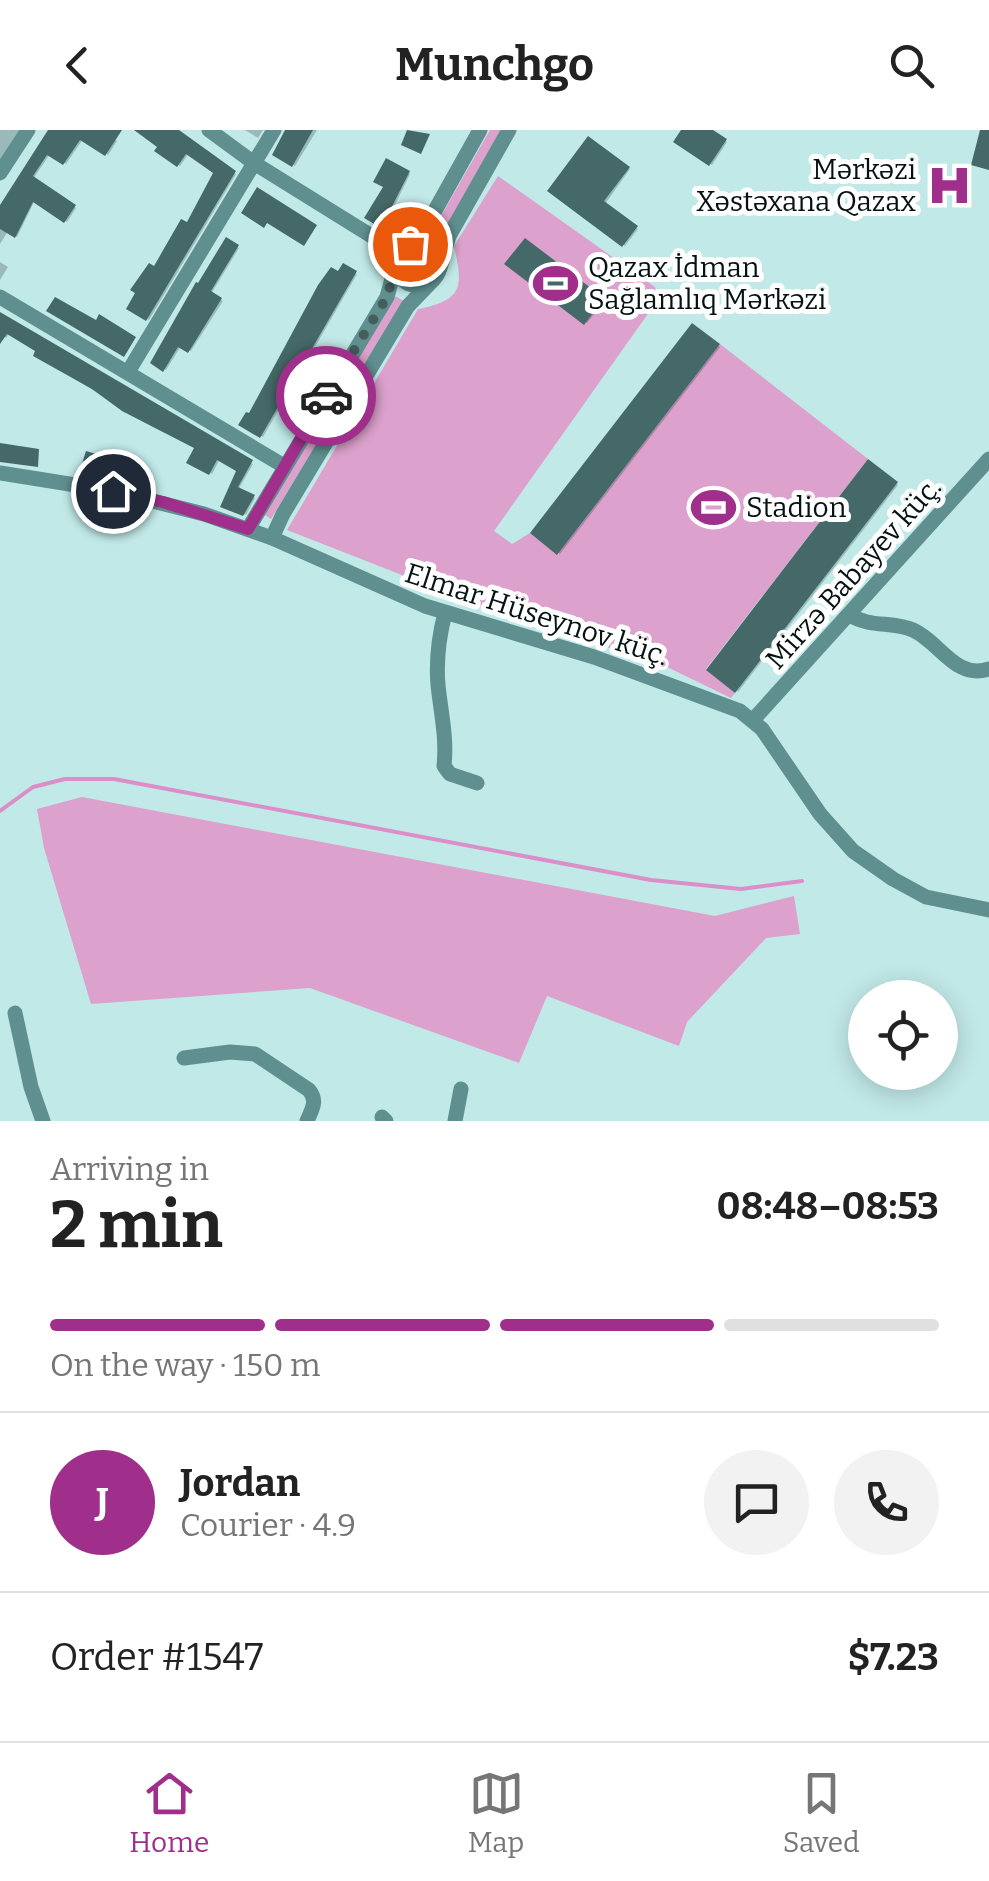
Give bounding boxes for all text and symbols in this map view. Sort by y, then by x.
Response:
icon: back [50,38,105,93]
text: Munchgo [395,38,594,92]
icon: search [884,38,939,93]
place label: Mərkəzi Xəstəxana Qazax [696,153,916,218]
hospital icon: Mərkəzi Xəstəxana Qazax [925,161,973,209]
pin [368,202,453,287]
icon: bag [383,217,438,272]
place label: Qazax İdman Sağlamlıq Mərkəzi [588,251,826,316]
sports icon: Qazax İdman Sağlamlıq Mərkəzi [531,259,579,307]
courier [276,346,376,446]
icon: car [299,369,354,424]
pin [71,449,156,534]
icon: home [86,464,141,519]
street label: Mirzə Babayev küç. [759,471,948,676]
sports icon: Stadion [689,483,737,531]
place label: Stadion [746,491,847,524]
street label: Elmar Hüseynov küç. [401,556,673,673]
map controls [848,980,958,1090]
button: locate [848,980,958,1090]
text: Arriving in [50,1150,209,1188]
text: 08:48–08:53 [717,1183,939,1229]
text: 2 min [50,1186,223,1264]
text: On the way · 150 m [50,1346,321,1384]
button: chat [704,1450,809,1555]
button: phone [834,1450,939,1555]
text: Jordan [180,1460,300,1506]
text: J [96,1479,109,1525]
text: Courier · 4.9 [180,1506,356,1544]
text: Order #1547 [50,1634,263,1680]
text: $7.23 [847,1634,939,1680]
tab: Home [129,1766,209,1859]
tab: Map [468,1766,524,1859]
tab: Saved [783,1766,860,1859]

